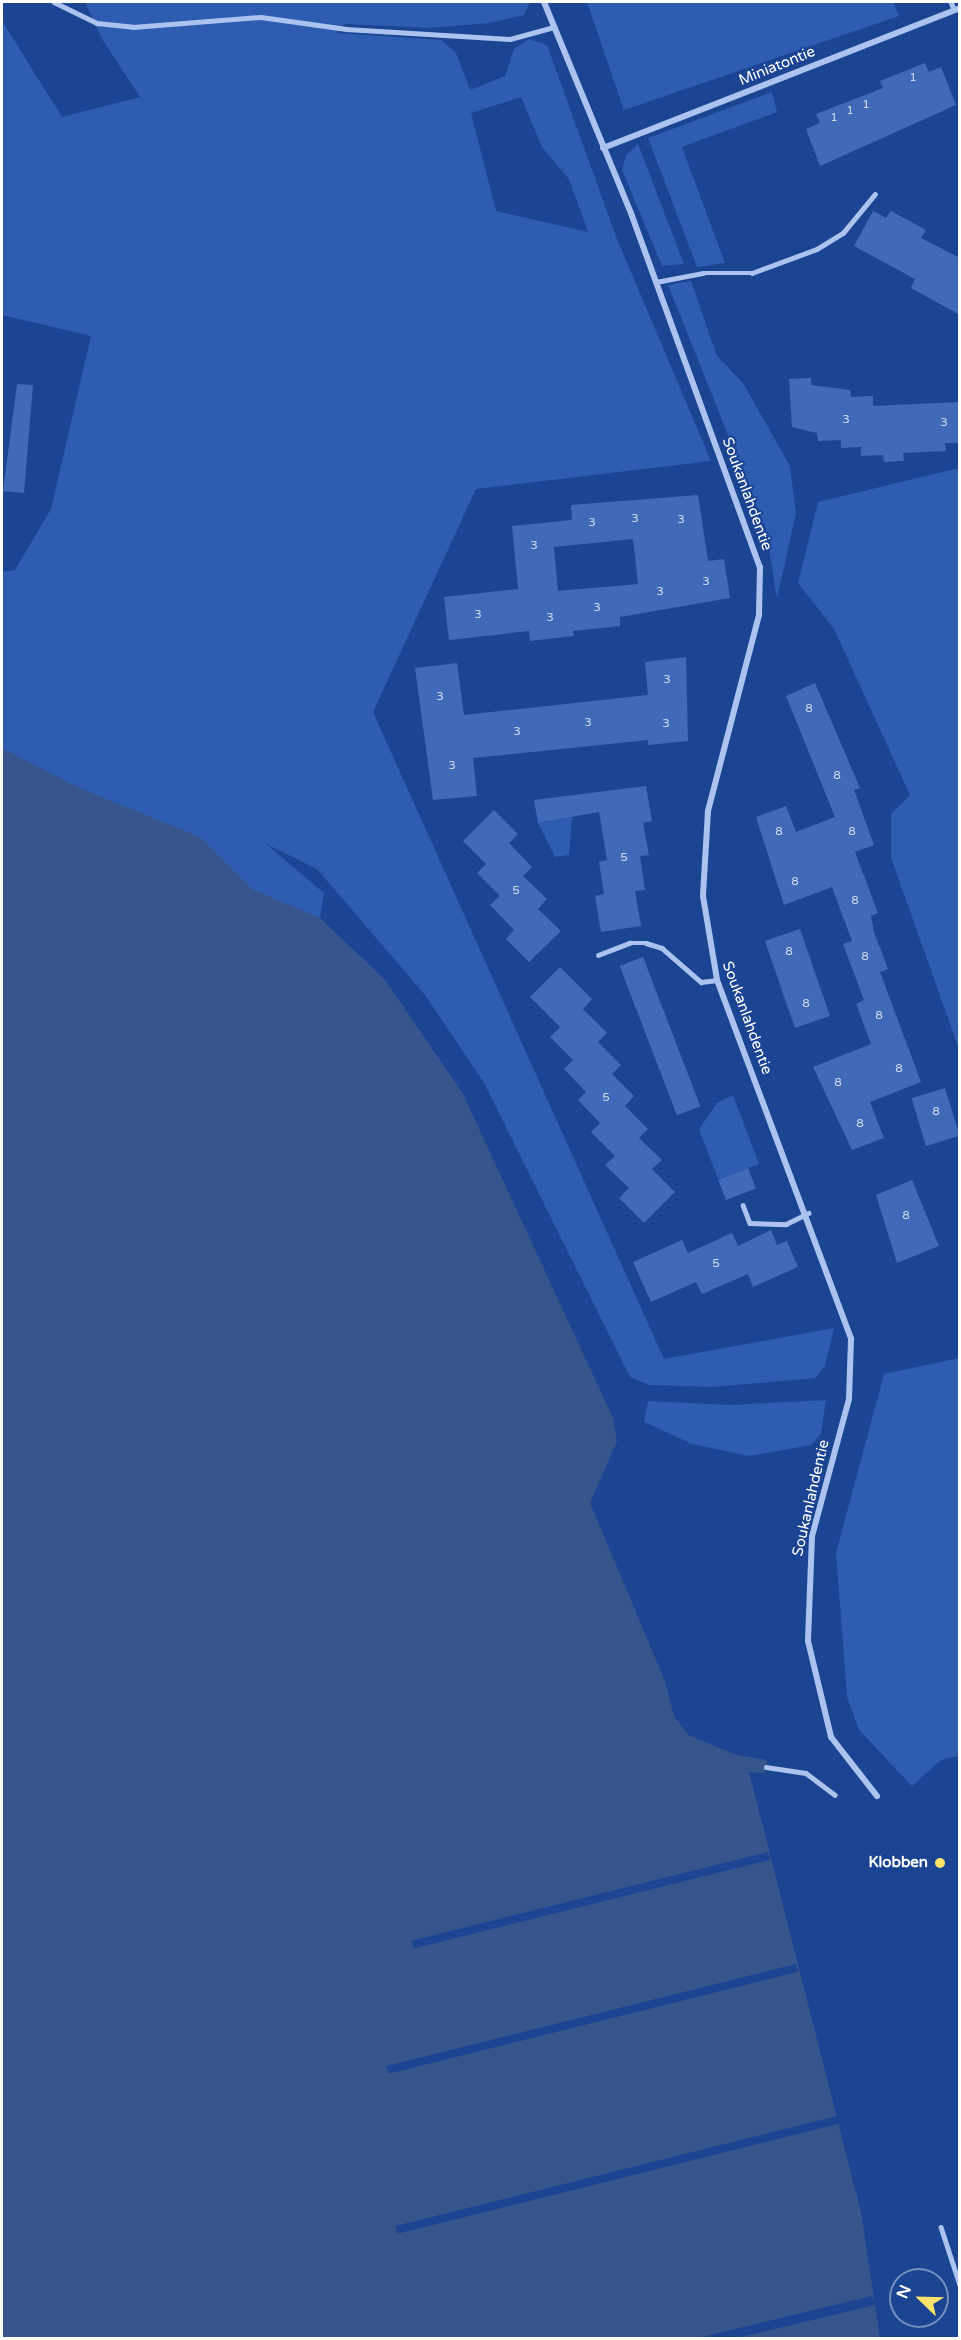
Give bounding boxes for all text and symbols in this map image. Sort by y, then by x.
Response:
street label: Miniatontie [736,43,818,89]
house number: 1 [909,71,917,85]
house number: 1 [862,98,870,112]
house number: 1 [846,104,854,118]
house number: 1 [830,111,838,125]
house number: 3 [842,413,850,427]
house number: 3 [940,416,948,430]
street label: Soukanlahdentie [718,435,776,553]
house number: 3 [631,512,639,526]
house number: 3 [677,513,685,527]
house number: 3 [588,516,596,530]
house number: 3 [530,539,538,553]
house number: 3 [702,575,710,589]
house number: 3 [656,585,664,599]
house number: 3 [593,601,601,615]
house number: 3 [474,608,482,622]
house number: 3 [546,611,554,625]
house number: 3 [663,673,671,687]
house number: 3 [436,690,444,704]
house number: 8 [805,702,813,716]
house number: 3 [584,716,592,730]
house number: 3 [662,717,670,731]
house number: 3 [513,725,521,739]
house number: 3 [448,759,456,773]
house number: 8 [833,769,841,783]
house number: 8 [775,825,783,839]
house number: 8 [848,825,856,839]
house number: 5 [620,851,628,865]
house number: 8 [791,875,799,889]
house number: 5 [512,884,520,898]
house number: 8 [851,894,859,908]
house number: 8 [785,945,793,959]
house number: 8 [861,950,869,964]
street label: Soukanlahdentie [718,959,776,1077]
house number: 8 [802,997,810,1011]
house number: 8 [875,1009,883,1023]
house number: 8 [895,1062,903,1076]
house number: 8 [834,1076,842,1090]
house number: 5 [602,1091,610,1105]
house number: 8 [932,1105,940,1119]
house number: 8 [856,1117,864,1131]
house number: 8 [902,1209,910,1223]
house number: 5 [712,1257,720,1271]
street label: Soukanlahdentie [789,1438,833,1558]
place label: Klobben [869,1854,928,1872]
marker: Klobben [933,1856,947,1870]
north arrow [889,2268,949,2328]
text: N [893,2282,916,2302]

